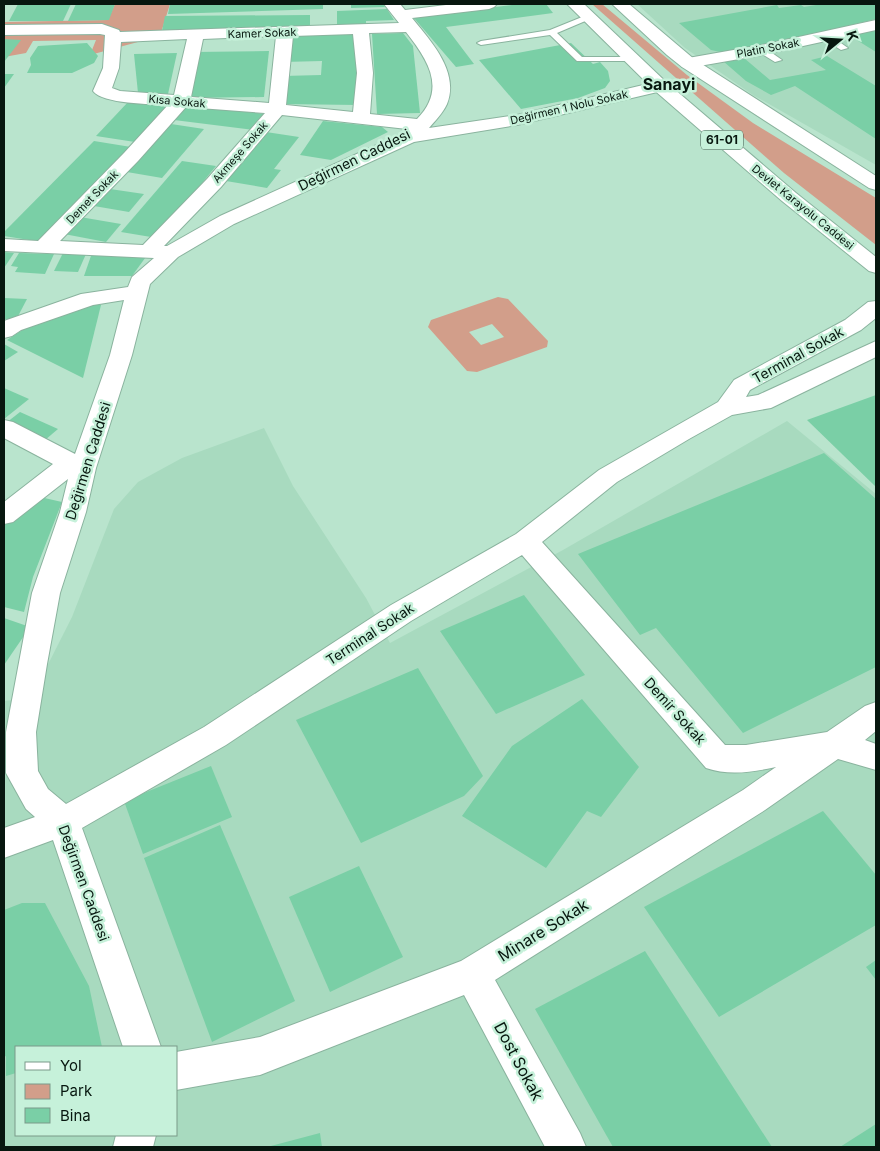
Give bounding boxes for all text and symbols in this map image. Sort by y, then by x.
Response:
north arrow [815,15,865,65]
street label: Kamer Sokak [227,25,297,41]
text: K [843,28,862,43]
street label: Platin Sokak [735,35,801,61]
district label: Sanayi [643,74,695,94]
street label: Değirmen 1 Nolu Sokak [509,87,629,127]
street label: Kısa Sokak [148,92,206,110]
street label: Akmeşe Sokak [209,118,271,186]
street label: Değirmen Caddesi [295,125,413,194]
road number: 61-01 [701,130,743,150]
street label: Devlet Karayolu Caddesi [749,162,857,252]
street label: Demet Sokak [63,167,121,227]
street label: Terminal Sokak [749,322,846,387]
street label: Değirmen Caddesi [61,400,114,522]
street label: Terminal Sokak [323,599,417,668]
street label: Demir Sokak [641,674,710,748]
street label: Değirmen Caddesi [56,822,113,943]
street label: Minare Sokak [494,894,592,966]
street label: Dost Sokak [490,1018,548,1104]
legend [15,1046,178,1136]
text: Yol [60,1056,82,1075]
text: Park [60,1081,93,1100]
text: Bina [60,1106,91,1125]

